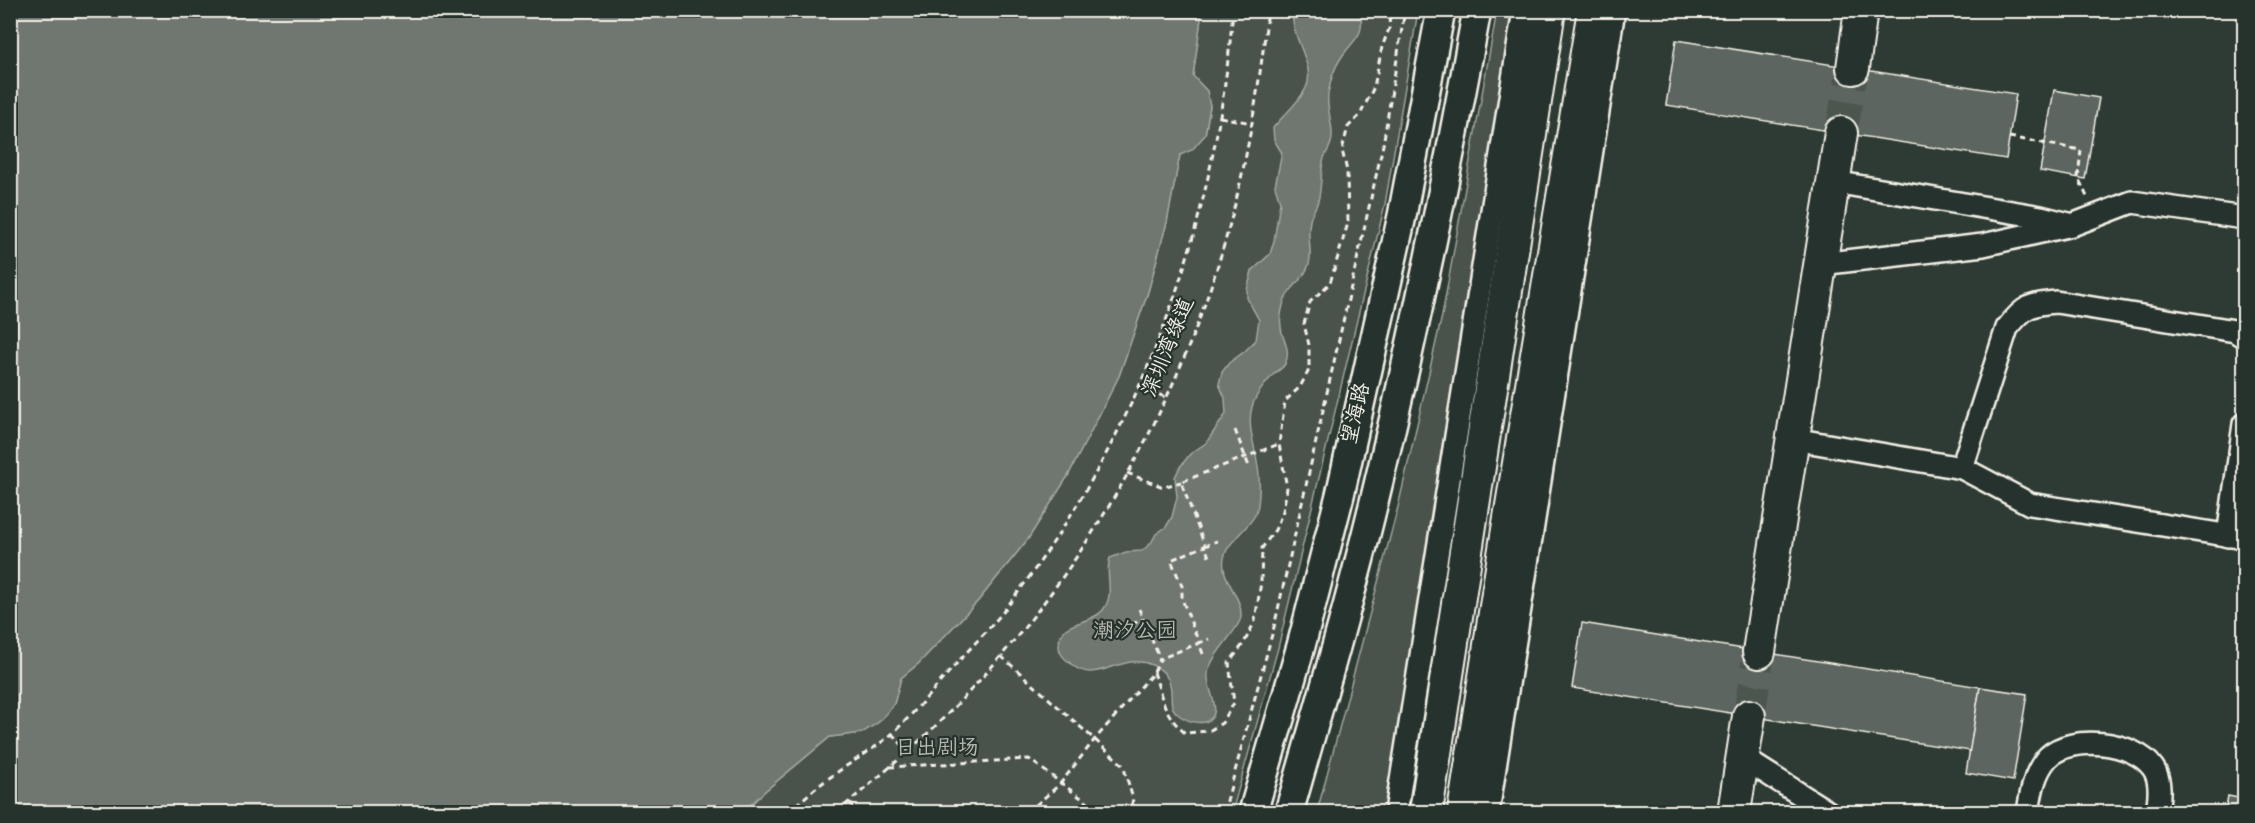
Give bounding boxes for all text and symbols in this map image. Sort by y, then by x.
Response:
street label: 深圳湾绿道 [1136,294,1204,402]
street label: 望海路 [1336,380,1380,448]
park label: 潮汐公园 [1093,618,1177,648]
park label: 日出剧场 [895,735,979,765]

